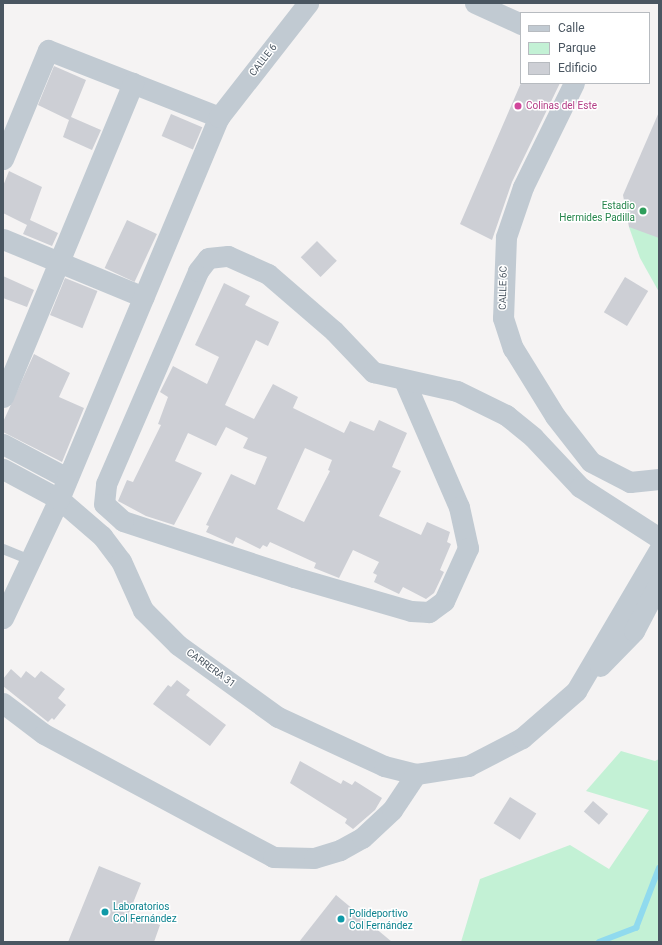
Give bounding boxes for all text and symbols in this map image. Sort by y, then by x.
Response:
legend [520,12,650,84]
text: Calle [558,21,585,35]
street label: CALLE 6 [247,41,279,79]
text: Parque [558,41,596,55]
text: Edificio [558,61,597,75]
place label: Colinas del Este [526,100,597,112]
marker: Colinas del Este [513,101,523,111]
place label: Estadio Hermides Padilla [559,199,635,222]
marker: Estadio Hermides Padilla [638,206,648,216]
street label: CALLE 6C [497,266,509,310]
street label: CARRERA 31 [184,646,238,690]
place label: Laboratorios Col Fernández [113,900,177,924]
marker: Laboratorios Col Fernández [100,907,110,917]
place label: Polideportivo Col Fernández [349,907,413,930]
marker: Polideportivo Col Fernández [336,914,346,924]

